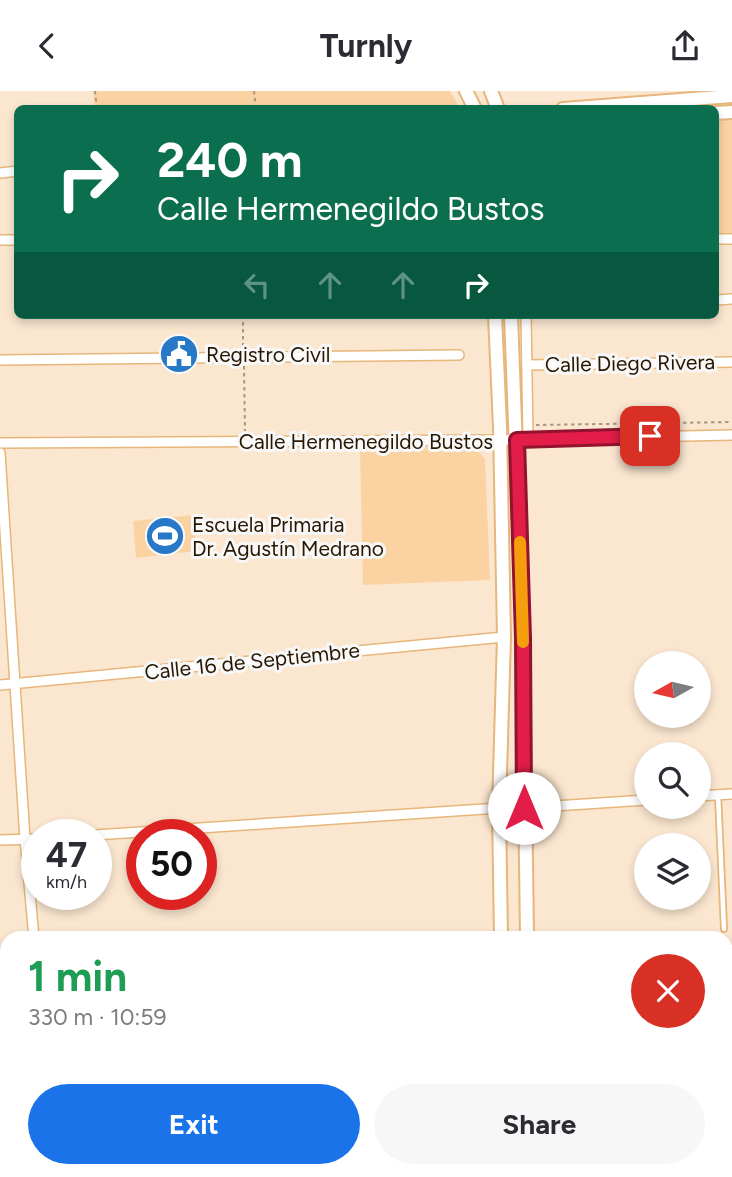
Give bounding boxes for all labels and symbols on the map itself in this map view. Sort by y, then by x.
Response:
public building icon: Registro Civil [158,333,200,375]
place label: Registro Civil [206,342,330,367]
street label: Calle Diego Rivera [545,349,715,377]
pin [620,406,680,466]
street label: Calle Hermenegildo Bustos [239,429,493,454]
place label: Escuela Primaria Dr. Agustín Medrano [192,512,384,561]
sports icon: Escuela Primaria Dr. Agustín Medrano [144,515,186,557]
street label: Calle 16 de Septiembre [143,637,361,685]
north arrow [634,651,710,728]
position arrow [487,771,561,845]
speed limit sign: 50 [126,819,217,910]

